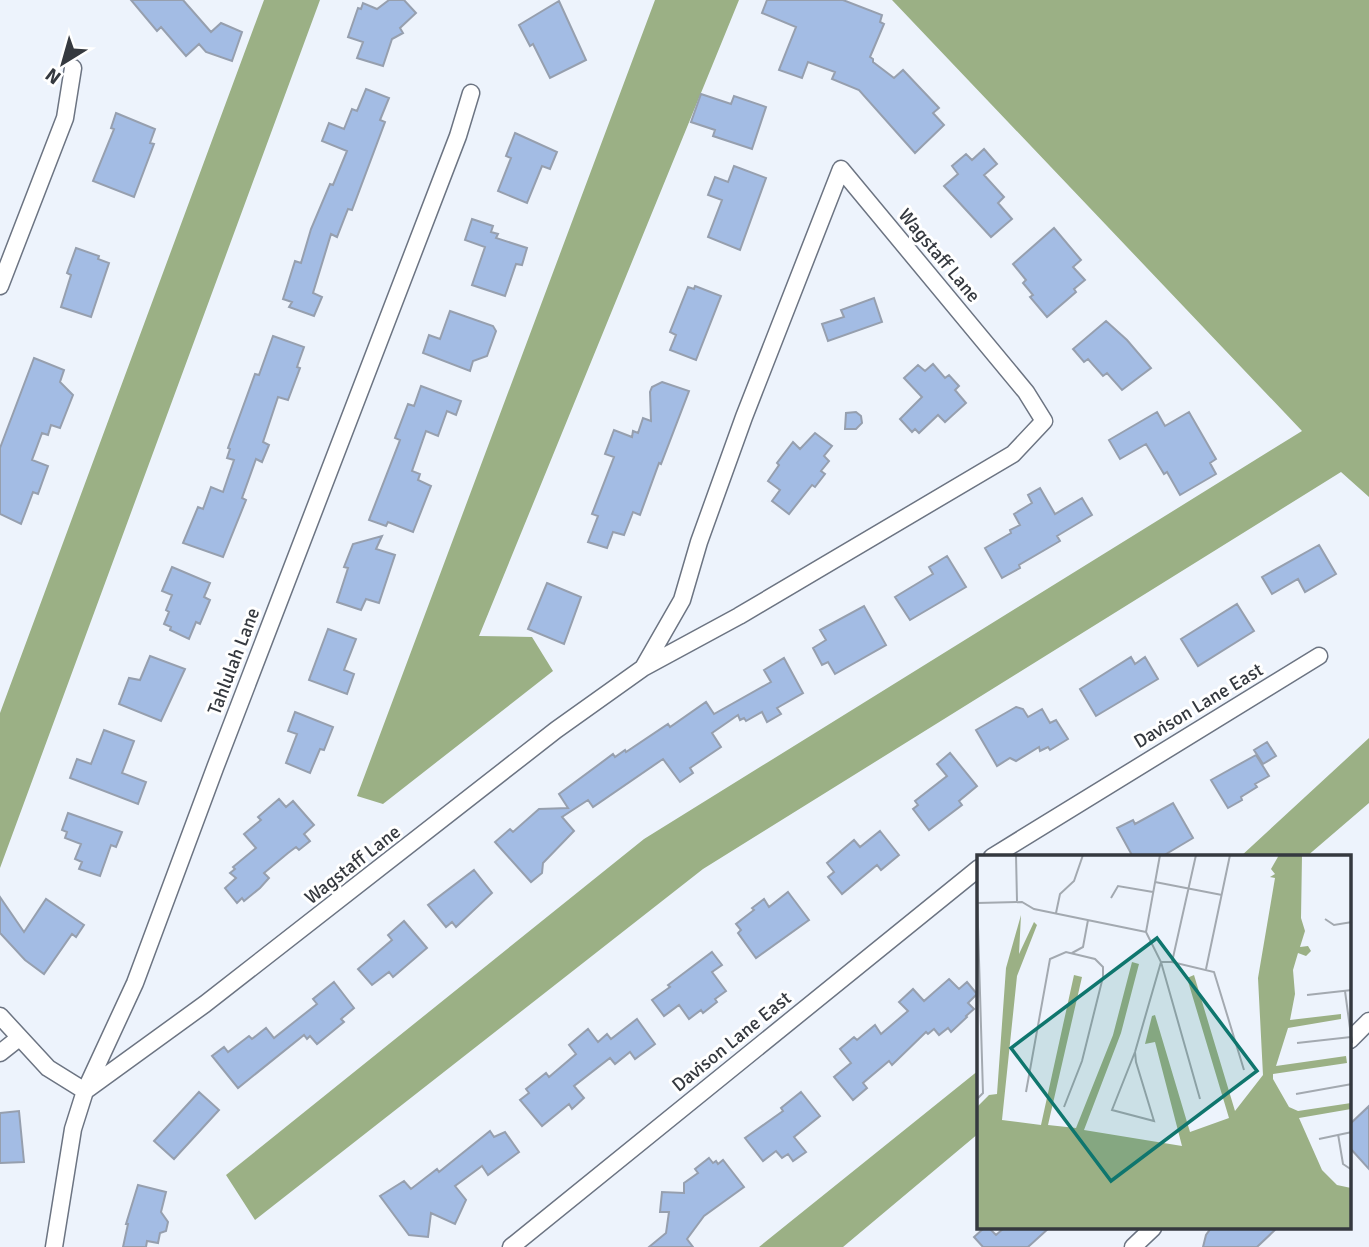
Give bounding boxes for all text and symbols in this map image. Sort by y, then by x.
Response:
north arrow [28,28,98,98]
text: N [41,62,66,89]
street label: Wagstaff Lane [893,204,985,307]
street label: Tahlulah Lane [203,604,265,718]
street label: Davison Lane East [1130,658,1268,754]
street label: Wagstaff Lane [300,820,405,910]
inset map [977,855,1352,1230]
street label: Davison Lane East [667,986,796,1097]

